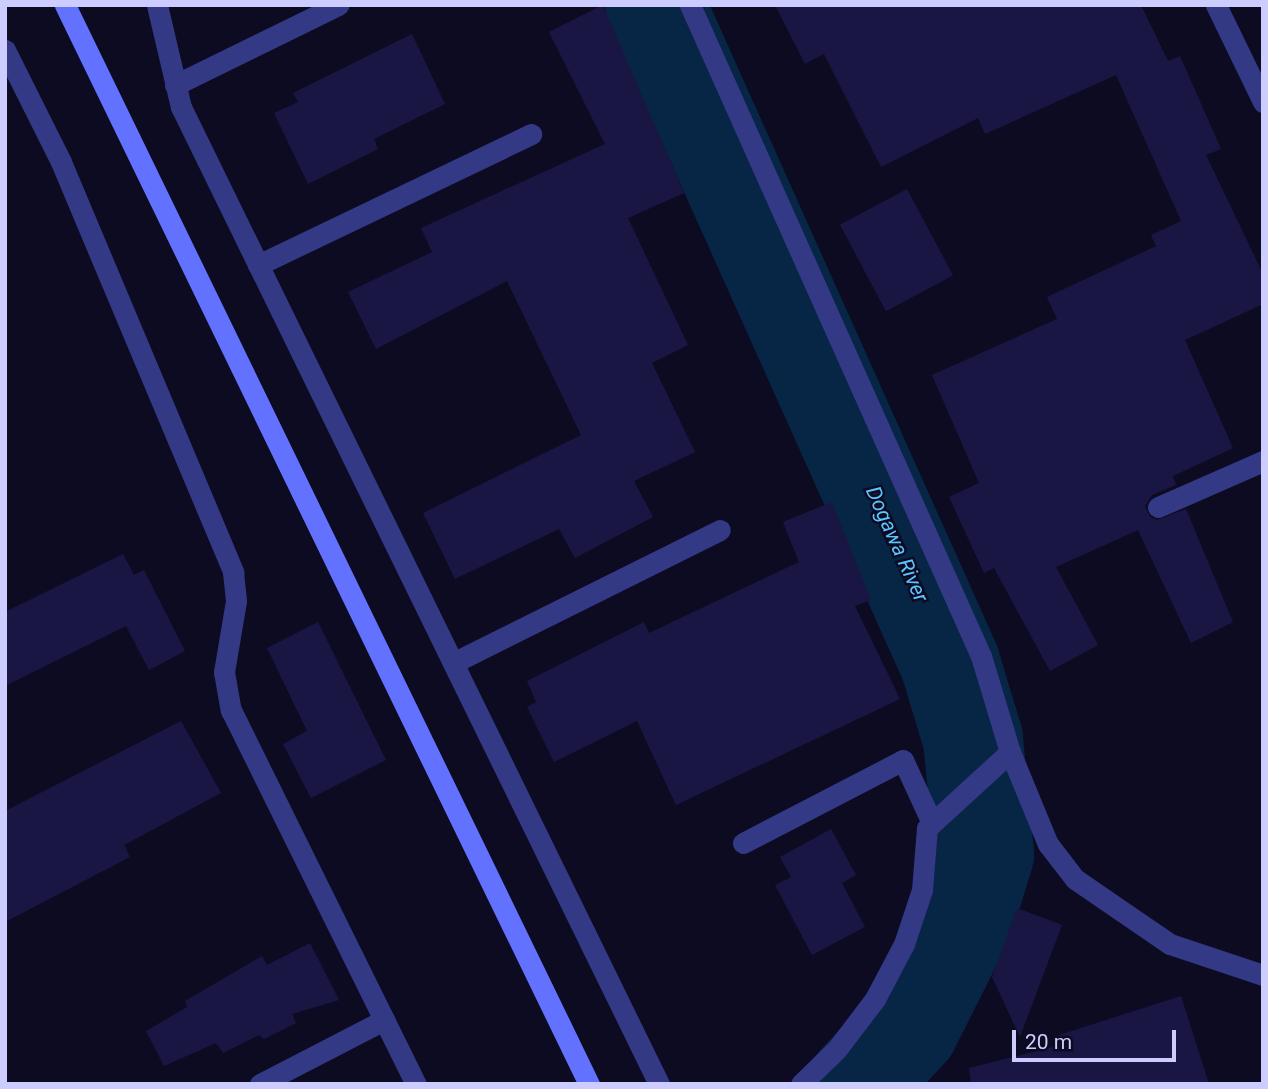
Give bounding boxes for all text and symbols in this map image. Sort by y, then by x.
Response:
water label: Dogawa River [860,482,934,606]
scale bar [1016,1016,1180,1060]
text: 20 m [1025,1030,1072,1054]

